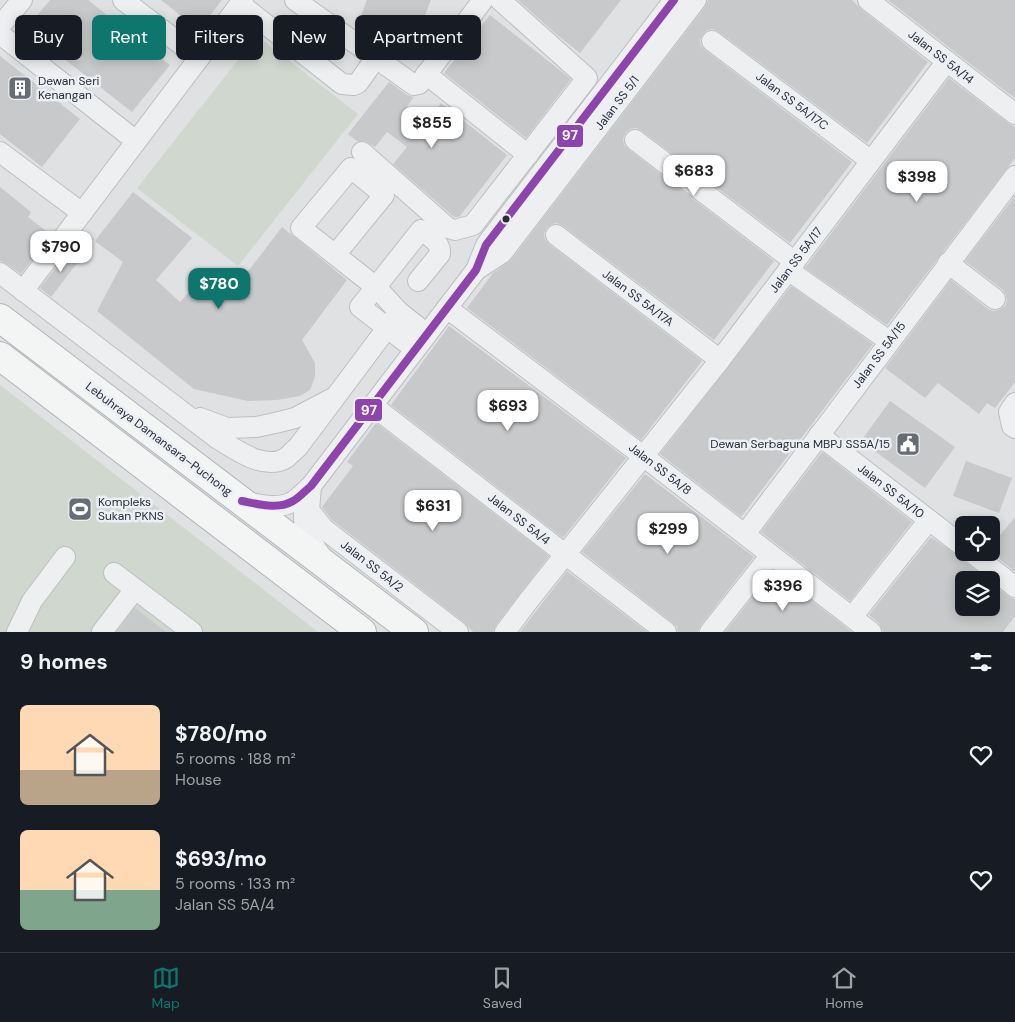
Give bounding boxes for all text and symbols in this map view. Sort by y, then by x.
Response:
chip: Buy [15,15,82,60]
chip: Rent [92,15,166,60]
chip: Filters [176,15,263,60]
chip: New [273,15,345,60]
chip: Apartment [355,15,481,60]
street label: Jalan SS 5A/14 [905,26,977,88]
street label: Jalan SS 5A/17C [753,68,832,134]
street label: Jalan SS 5/1 [591,72,643,134]
place label: Dewan Seri Kenangan [38,73,100,103]
building icon: Dewan Seri Kenangan [7,75,33,101]
pin: $855 [402,106,462,149]
text: $855 [412,112,452,133]
line badge: 97 [556,124,584,148]
text: 97 [562,126,579,144]
pin: $683 [664,154,724,197]
text: $683 [674,160,714,181]
pin: $398 [887,160,947,203]
text: $398 [897,166,937,187]
unlabelled marker [501,214,511,224]
street label: Jalan SS 5A/17 [766,224,826,296]
pin: $790 [31,230,91,273]
text: $790 [41,236,81,257]
street label: Jalan SS 5A/17A [599,266,677,330]
pin: $780 [189,268,249,310]
text: $780 [199,273,239,294]
street label: Jalan SS 5A/15 [849,318,909,392]
street label: Lebuhraya Damansara–Puchong [82,379,236,500]
pin: $693 [478,390,538,432]
text: $693 [488,395,528,416]
line badge: 97 [354,398,383,422]
text: 97 [361,401,378,419]
public building icon: Dewan Serbaguna MBPJ SS5A/15 [895,431,921,457]
place label: Dewan Serbaguna MBPJ SS5A/15 [710,436,890,452]
street label: Jalan SS 5A/8 [625,440,695,498]
street label: Jalan SS 5A/10 [854,460,928,522]
pin: $631 [403,490,463,532]
street label: Jalan SS 5A/4 [485,490,553,548]
place label: Kompleks Sukan PKNS [98,494,164,524]
text: $631 [415,495,451,516]
sports icon: Kompleks Sukan PKNS [67,496,93,522]
pin: $299 [638,512,698,555]
map controls [955,516,1000,616]
button: locate [955,516,1000,561]
text: $299 [648,518,688,539]
street label: Jalan SS 5A/2 [337,537,407,596]
pin: $396 [753,570,813,612]
button: layers [955,571,1000,616]
text: $396 [763,575,803,596]
text: 9 homes [20,648,108,676]
icon: filters [967,648,995,676]
text: $780/mo [175,720,267,748]
icon: home [60,725,120,785]
icon: heart [967,741,995,769]
text: 5 rooms · 188 m² [175,748,296,769]
text: House [175,769,222,790]
text: $693/mo [175,845,267,873]
icon: home [60,850,120,910]
icon: heart [967,866,995,894]
text: 5 rooms · 133 m² [175,873,295,894]
text: Jalan SS 5A/4 [175,894,275,915]
tab: Map [152,964,180,1012]
tab: Saved [483,964,522,1012]
tab: Home [825,964,863,1012]

